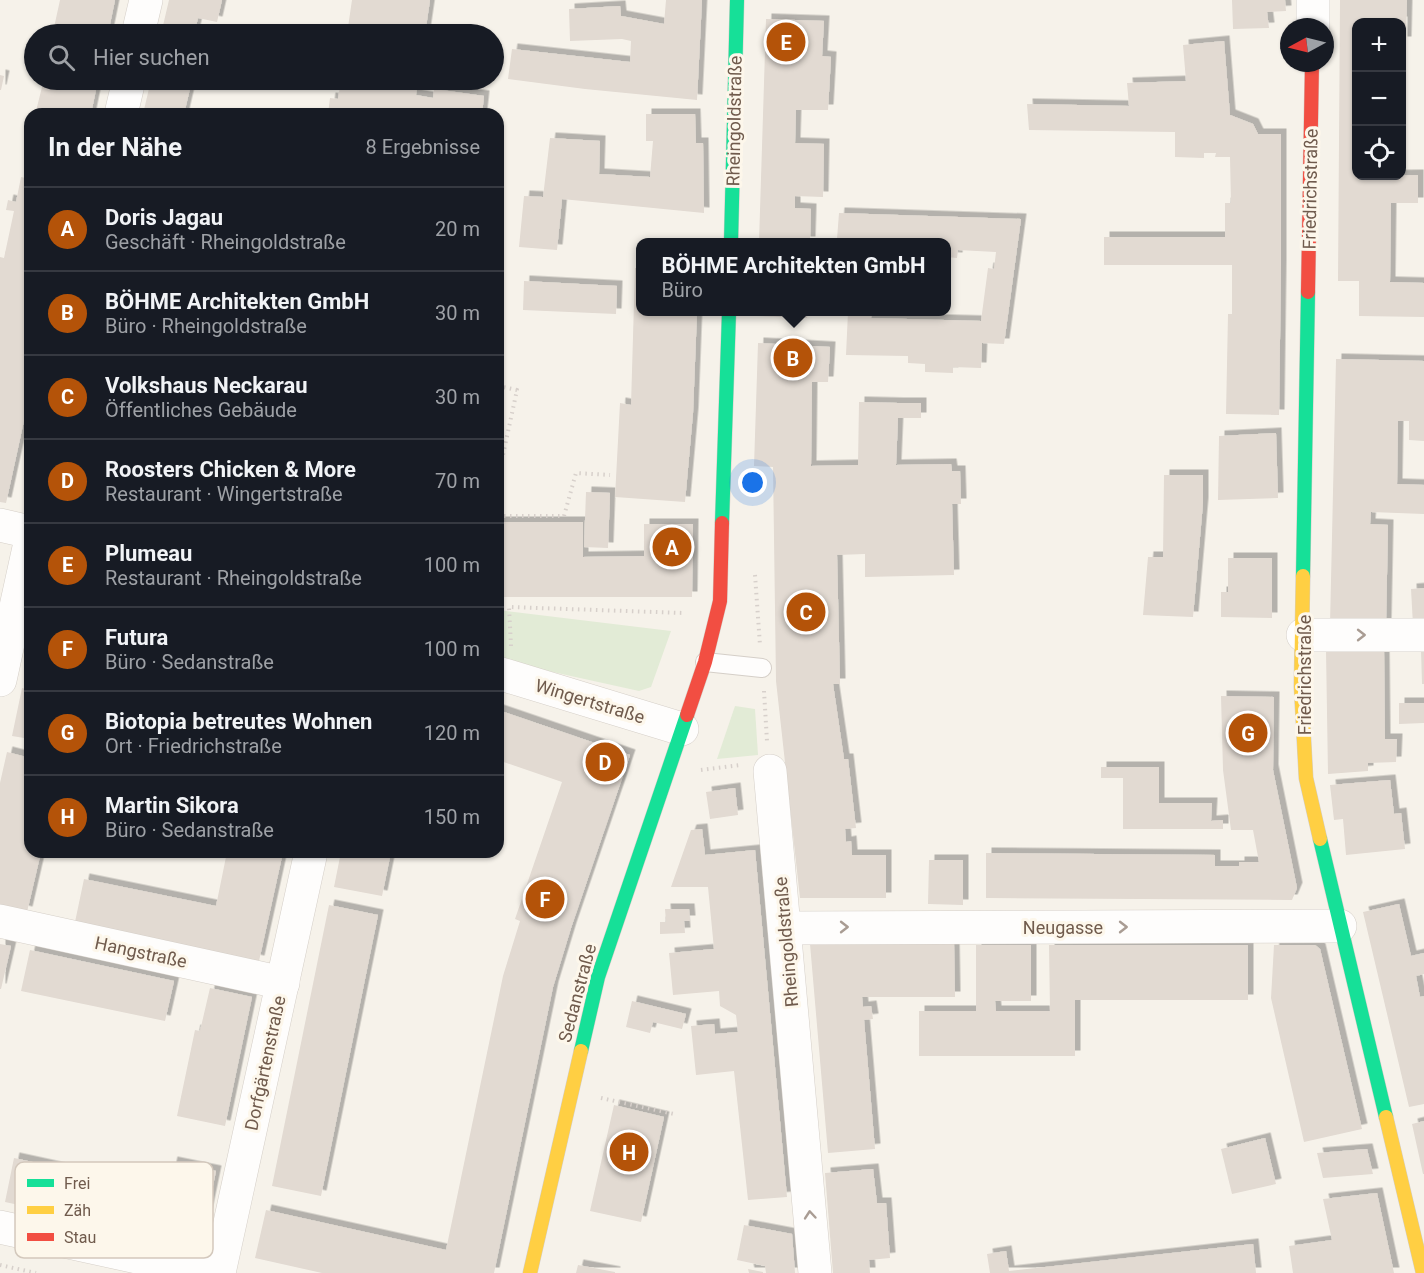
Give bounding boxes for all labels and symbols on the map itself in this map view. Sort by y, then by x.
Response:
north arrow [1280,18,1334,72]
pin: E [766,20,806,64]
street label: Rheingoldstraße [722,55,746,187]
street label: Friedrichstraße [1298,128,1322,250]
pin: B [774,336,812,380]
your location [738,468,767,497]
pin: A [652,524,692,570]
pin: C [786,590,826,634]
street label: Friedrichstraße [1294,615,1315,735]
one-way arrow [1357,629,1366,641]
street label: Wingertstraße [533,674,647,728]
pin: G [1228,710,1268,756]
pin: D [586,740,624,784]
pin: F [526,876,564,922]
street label: Rheingoldstraße [770,876,802,1008]
street label: Neugasse [1023,917,1103,938]
one-way arrow [839,921,848,933]
one-way arrow [1118,921,1127,933]
street label: Hangstraße [93,932,189,972]
street label: Sedanstraße [554,941,600,1045]
street label: Dorfgärtenstraße [240,994,290,1132]
pin: H [610,1130,648,1174]
legend [15,1162,213,1258]
text: Frei [64,1174,90,1193]
text: Zäh [64,1201,91,1220]
one-way arrow [804,1210,817,1219]
text: Stau [64,1228,96,1247]

